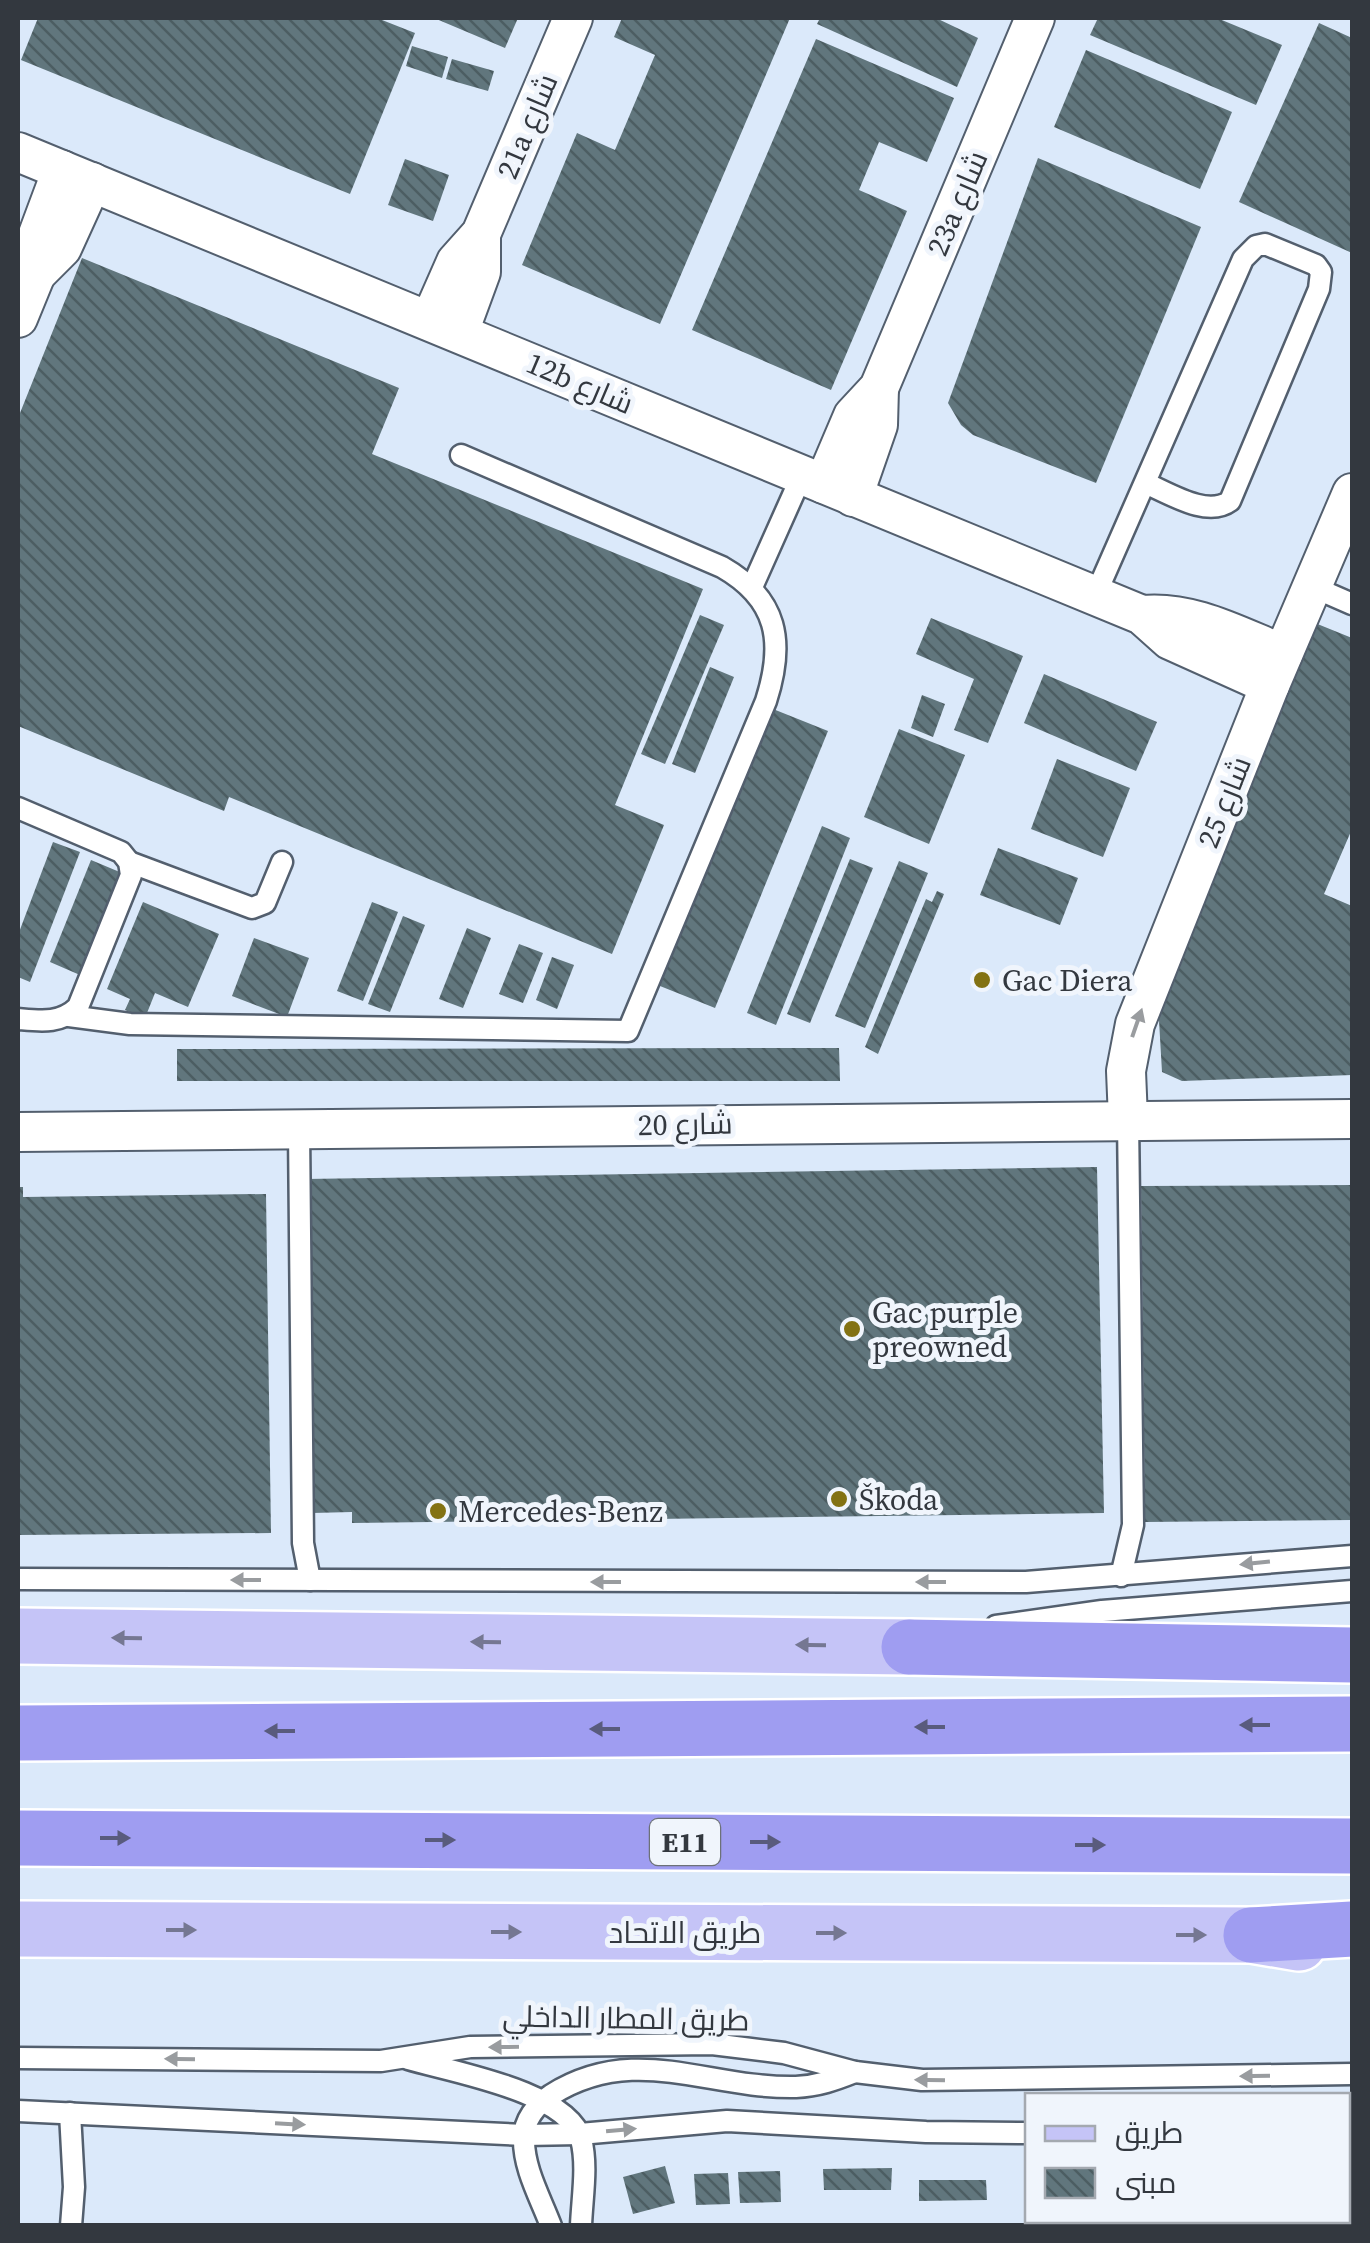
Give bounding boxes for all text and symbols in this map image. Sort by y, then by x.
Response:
street label: 21a شارع [487,67,567,185]
street label: 23a شارع [917,144,997,262]
street label: 12b شارع [520,342,640,424]
street label: شارع 25 [1187,750,1261,854]
place label: Gac Diera [1002,960,1133,1001]
marker: Gac Diera [971,969,993,991]
one-way arrow [1130,1008,1145,1038]
street label: شارع 20 [637,1103,733,1145]
place label: Gac purple preowned [872,1292,1018,1367]
marker: Gac purple preowned [841,1318,863,1340]
place label: Škoda [859,1479,939,1520]
marker: Škoda [828,1488,850,1510]
place label: Mercedes-Benz [458,1491,663,1532]
marker: Mercedes-Benz [427,1500,449,1522]
one-way arrow [1239,1555,1271,1571]
one-way arrow [230,1572,262,1588]
one-way arrow [590,1573,622,1589]
one-way arrow [915,1574,947,1590]
one-way arrow [110,1629,142,1645]
one-way arrow [470,1634,502,1650]
one-way arrow [795,1637,827,1653]
one-way arrow [1239,1717,1271,1733]
one-way arrow [914,1719,946,1735]
one-way arrow [589,1721,621,1737]
one-way arrow [264,1723,296,1739]
road number: E11 [650,1819,720,1865]
one-way arrow [99,1830,131,1846]
one-way arrow [424,1832,456,1848]
one-way arrow [749,1835,781,1851]
one-way arrow [1074,1837,1106,1853]
street label: طريق الاتحاد [609,1912,761,1953]
one-way arrow [166,1922,198,1938]
one-way arrow [491,1924,523,1940]
one-way arrow [816,1925,848,1941]
one-way arrow [1176,1927,1208,1943]
street label: طريق المطار الداخلي [502,1995,750,2044]
one-way arrow [487,2039,519,2055]
one-way arrow [163,2051,195,2067]
one-way arrow [1239,2068,1271,2084]
one-way arrow [914,2071,946,2087]
legend [1025,2093,1350,2223]
text: طريق [1115,2112,1184,2153]
one-way arrow [274,2116,306,2132]
one-way arrow [606,2122,638,2138]
text: مبنى [1115,2162,1176,2203]

